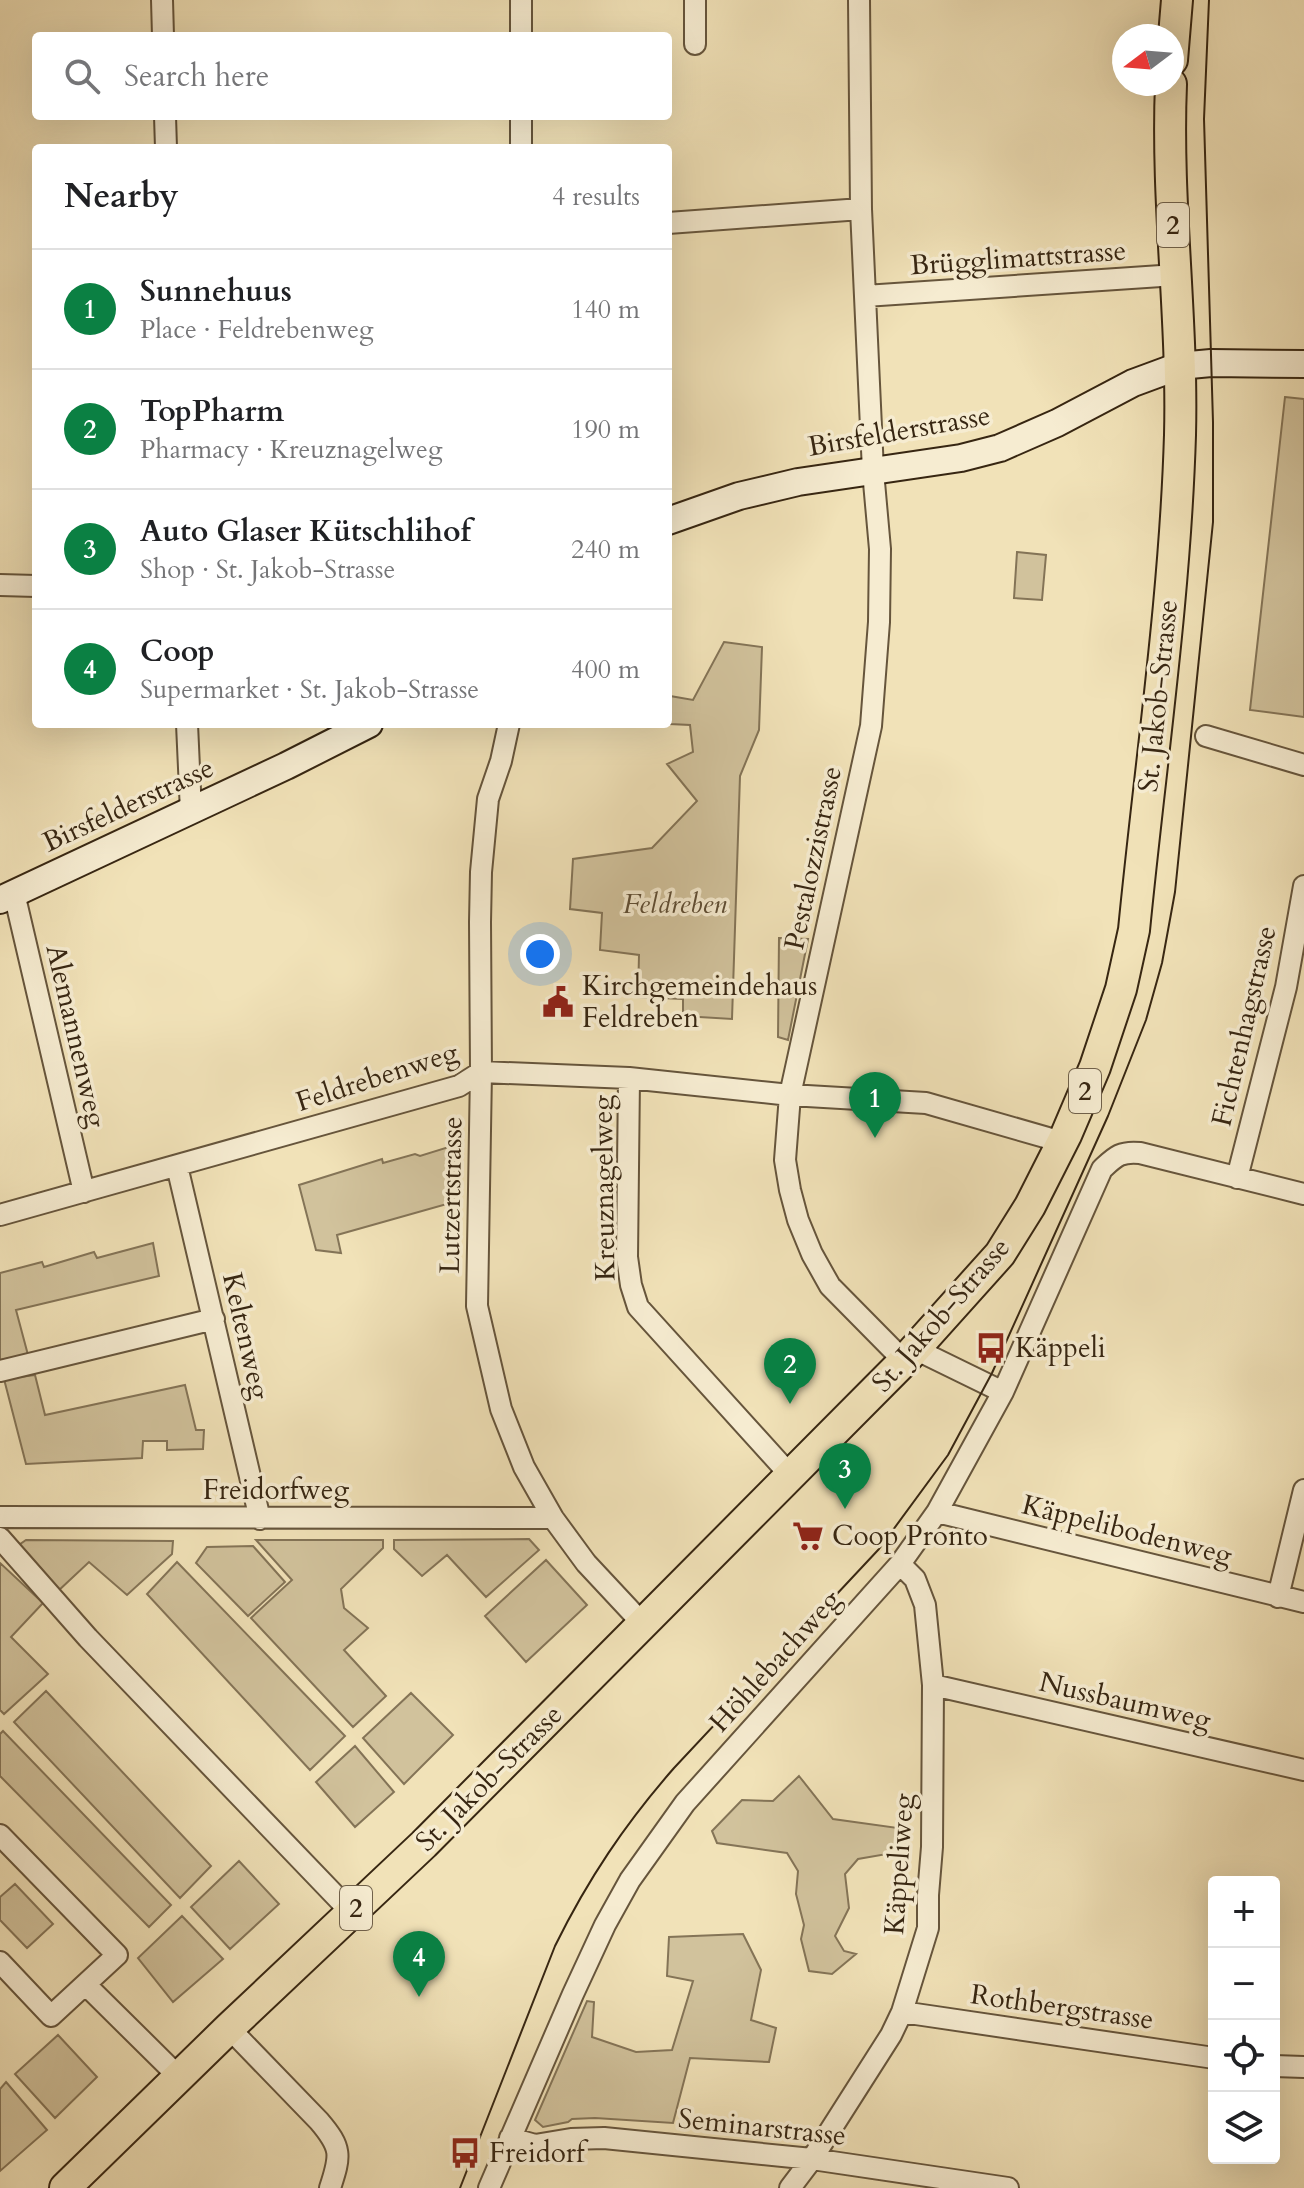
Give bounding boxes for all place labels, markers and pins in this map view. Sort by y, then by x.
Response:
place label: Kirchgemeindehaus Feldreben [582,967,817,1037]
public building icon: Kirchgemeindehaus Feldreben [541,985,575,1019]
pin: 1 [849,1072,901,1138]
place label: Käppeli [1015,1329,1106,1367]
bus stop icon: Käppeli [974,1331,1008,1365]
pin: 2 [764,1338,816,1404]
pin: 3 [819,1443,871,1509]
place label: Coop Pronto [832,1517,988,1555]
supermarket icon: Coop Pronto [791,1519,825,1553]
pin: 4 [393,1931,445,1997]
place label: Freidorf [489,2134,589,2172]
bus stop icon: Freidorf [448,2136,482,2170]

